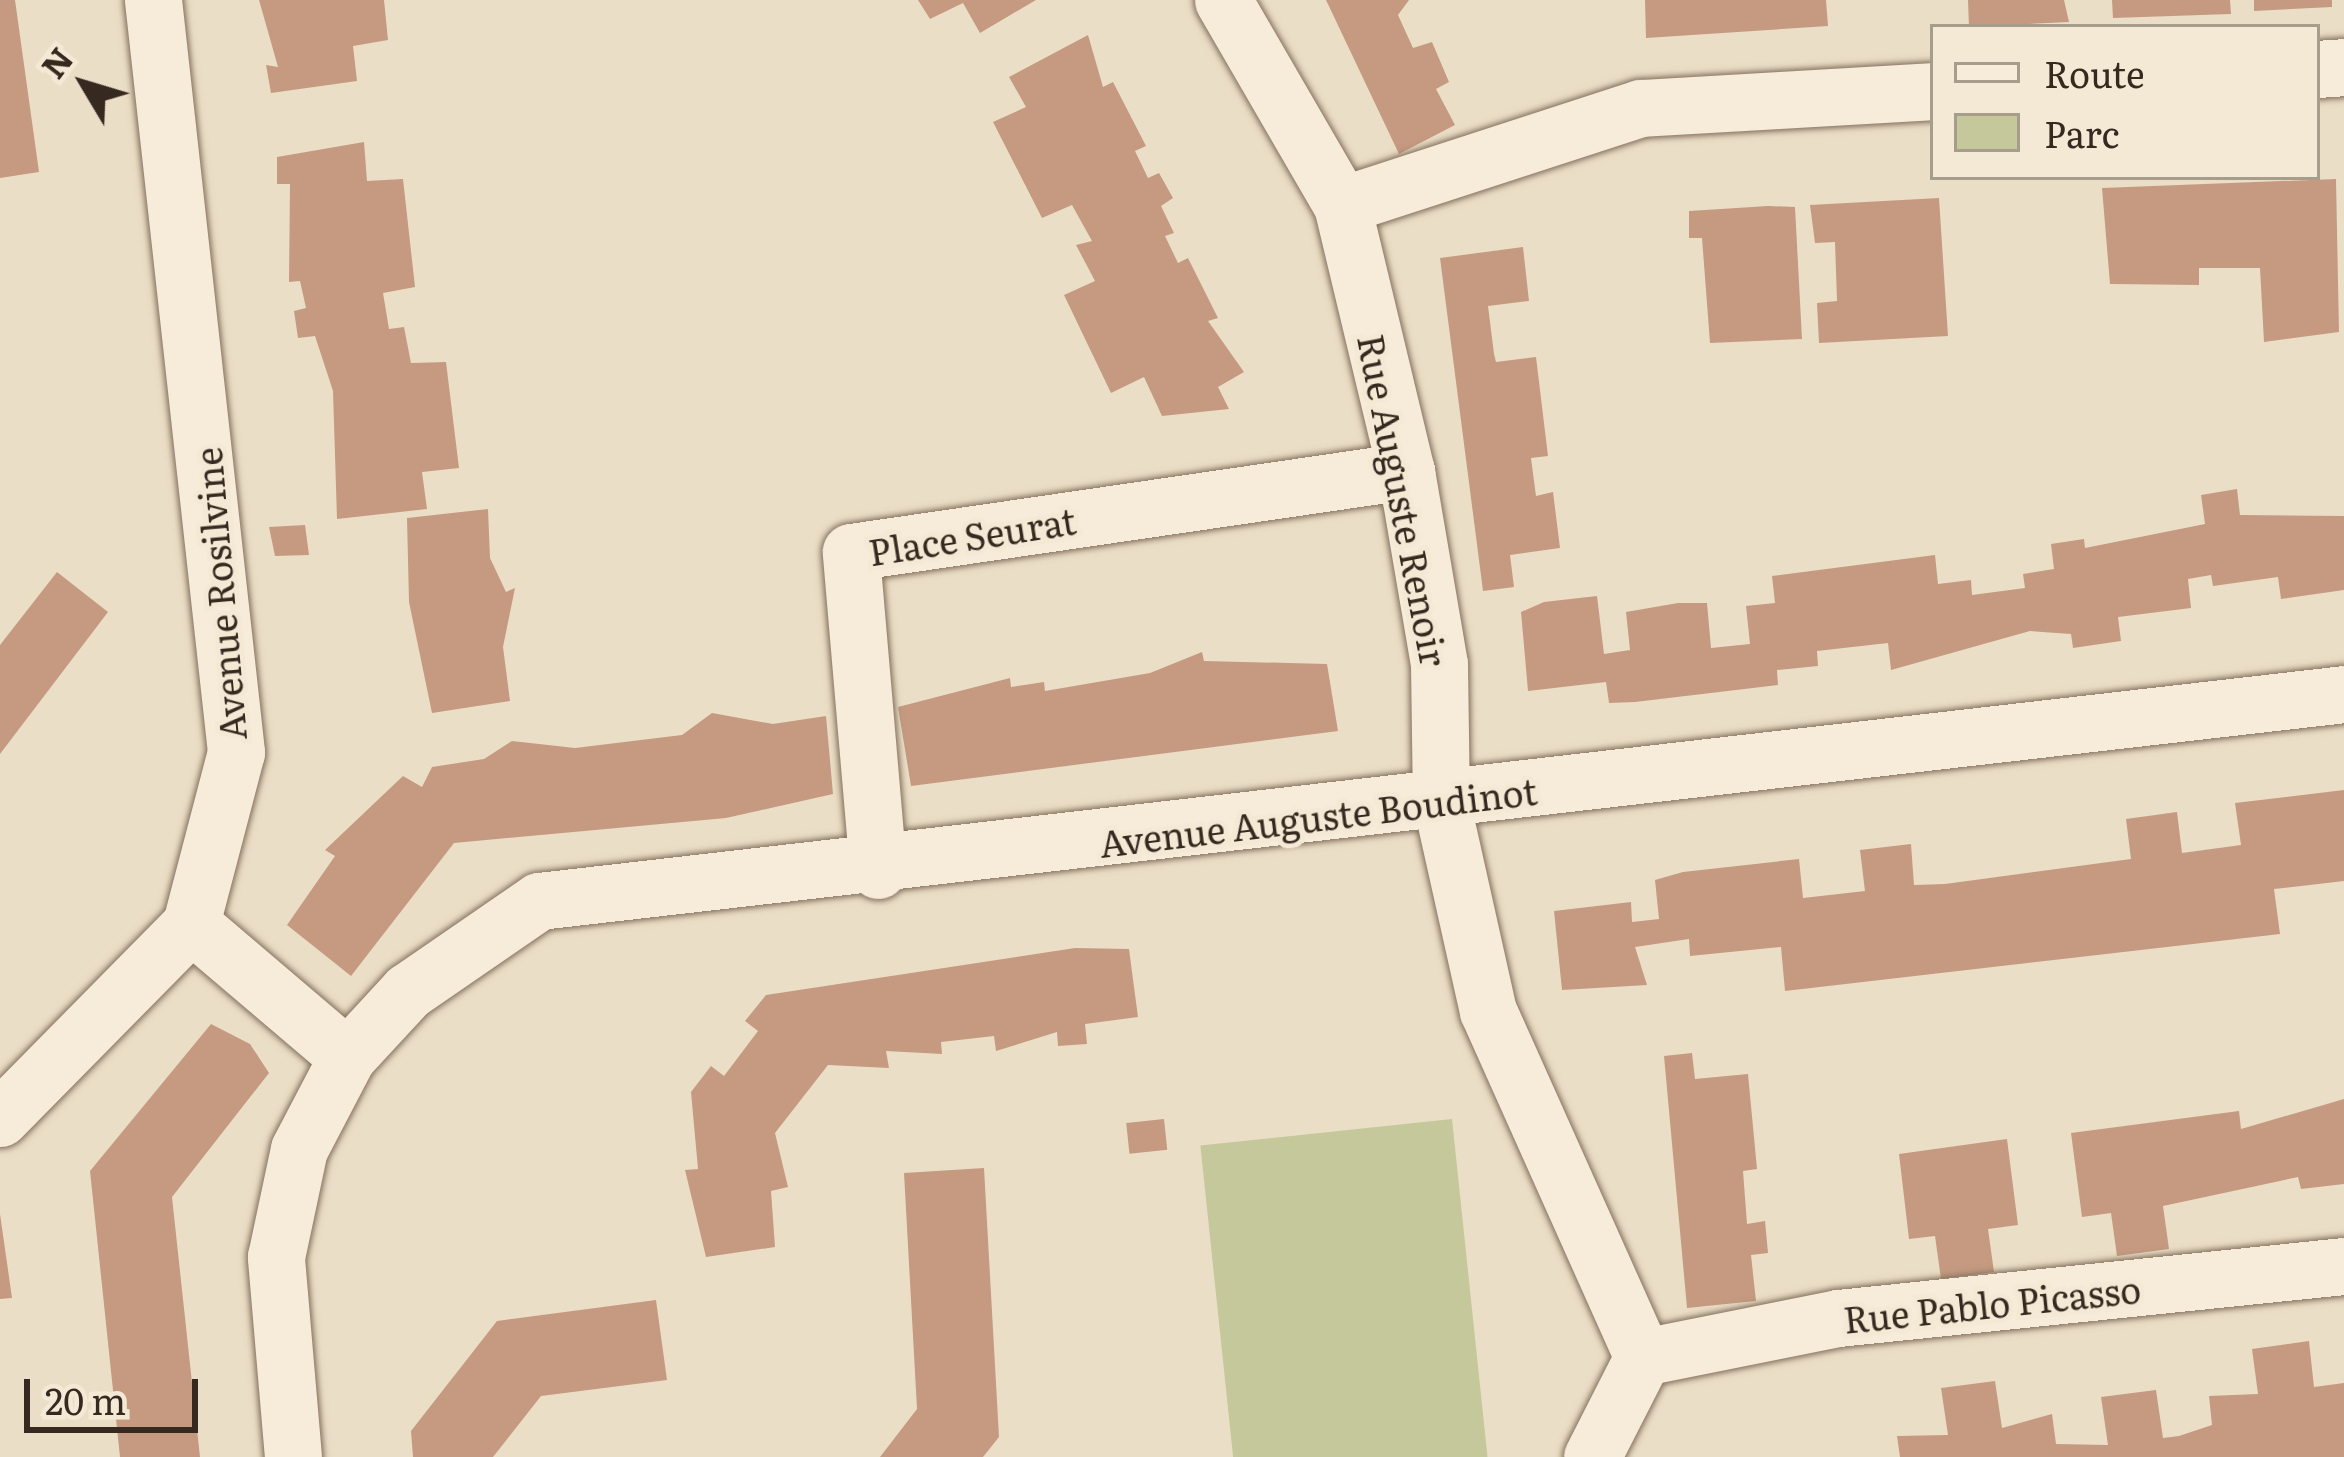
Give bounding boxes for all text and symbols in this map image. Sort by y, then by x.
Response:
north arrow [24,24,144,144]
legend [1930,24,2320,180]
text: N [27,36,83,88]
text: Route [2044,46,2145,99]
text: Parc [2044,106,2119,159]
street label: Rue Auguste Renoir [1351,330,1457,670]
street label: Avenue Rosilvine [185,446,253,742]
street label: Place Seurat [865,497,1079,573]
street label: Avenue Auguste Boudinot [1097,768,1539,864]
street label: Rue Pablo Picasso [1841,1266,2143,1340]
scale bar [30,1355,204,1429]
text: 20 m [45,1373,126,1426]

